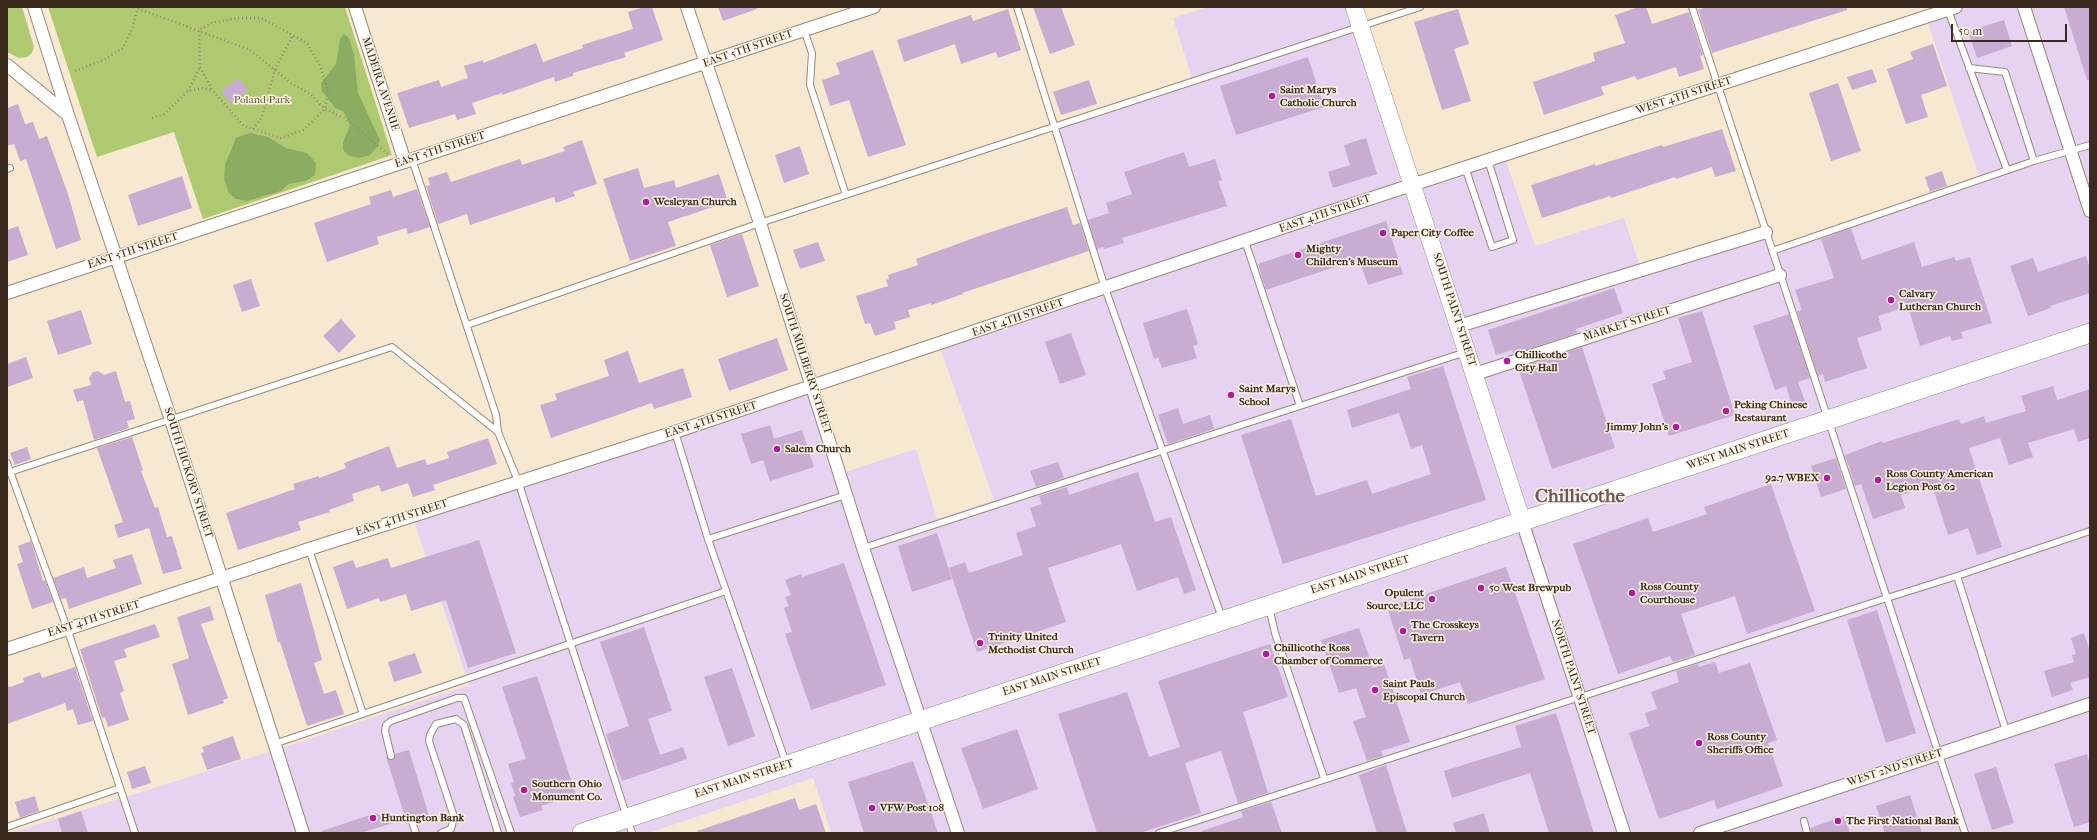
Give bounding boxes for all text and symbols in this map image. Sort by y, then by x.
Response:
scale bar [1953,16,2069,42]
text: 50 m [1958,24,1982,38]
street label: EAST 5TH STREET [701,27,795,71]
street label: MADEIRA AVENUE [359,35,401,133]
street label: WEST 4TH STREET [1634,74,1734,118]
place label: Saint Marys Catholic Church [1280,83,1357,109]
marker: Saint Marys Catholic Church [1267,91,1277,101]
park label: Poland Park [234,93,290,107]
street label: EAST 5TH STREET [393,129,487,171]
street label: EAST 4TH STREET [1277,192,1373,236]
place label: Wesleyan Church [654,195,737,209]
marker: Wesleyan Church [641,197,651,207]
place label: Paper City Coffee [1391,226,1474,240]
marker: Paper City Coffee [1378,228,1388,238]
street label: EAST 5TH STREET [86,230,180,272]
place label: Mighty Children's Museum [1306,242,1398,268]
marker: Mighty Children's Museum [1293,250,1303,260]
street label: SOUTH PAINT STREET [1429,251,1479,369]
place label: Calvary Lutheran Church [1899,287,1981,313]
street label: SOUTH MULBERRY STREET [776,292,834,436]
marker: Calvary Lutheran Church [1886,295,1896,305]
street label: EAST 4TH STREET [970,296,1066,340]
street label: MARKET STREET [1581,304,1673,344]
place label: Chillicothe City Hall [1515,348,1567,374]
marker: Chillicothe City Hall [1502,356,1512,366]
place label: Saint Marys School [1239,382,1295,408]
marker: Saint Marys School [1226,390,1236,400]
place label: Peking Chinese Restaurant [1734,398,1807,424]
street label: EAST 4TH STREET [663,399,759,441]
street label: SOUTH HICKORY STREET [161,406,215,540]
marker: Peking Chinese Restaurant [1721,406,1731,416]
place label: Jimmy John's [1606,420,1668,434]
marker: Jimmy John's [1671,422,1681,432]
street label: WEST MAIN STREET [1685,427,1791,473]
place label: Salem Church [785,442,851,456]
marker: Salem Church [772,444,782,454]
place label: Ross County American Legion Post 62 [1886,467,1993,493]
place label: 92.7 WBEX [1765,471,1819,485]
marker: 92.7 WBEX [1822,473,1832,483]
marker: Ross County American Legion Post 62 [1873,475,1883,485]
district label: Chillicothe [1535,486,1625,508]
street label: EAST 4TH STREET [354,497,450,539]
street label: EAST MAIN STREET [1309,553,1411,597]
place label: Ross County Courthouse [1640,580,1699,606]
place label: 50 West Brewpub [1489,581,1571,595]
marker: 50 West Brewpub [1476,583,1486,593]
place label: Opulent Source, LLC [1366,586,1424,612]
marker: Ross County Courthouse [1627,588,1637,598]
marker: Opulent Source, LLC [1427,594,1437,604]
street label: EAST 4TH STREET [46,598,142,640]
place label: The Crosskeys Tavern [1411,618,1479,644]
street label: NORTH PAINT STREET [1548,618,1598,736]
marker: The Crosskeys Tavern [1398,626,1408,636]
place label: Trinity United Methodist Church [988,630,1074,656]
marker: Trinity United Methodist Church [975,638,985,648]
place label: Chillicothe Ross Chamber of Commerce [1274,641,1383,667]
marker: Chillicothe Ross Chamber of Commerce [1261,649,1271,659]
street label: EAST MAIN STREET [1001,655,1103,699]
place label: Saint Pauls Episcopal Church [1383,677,1465,703]
marker: Saint Pauls Episcopal Church [1370,685,1380,695]
place label: Ross County Sheriffs Office [1707,730,1774,756]
marker: Ross County Sheriffs Office [1694,738,1704,748]
street label: WEST 2ND STREET [1846,746,1944,790]
street label: EAST MAIN STREET [693,757,795,801]
place label: Southern Ohio Monument Co. [532,777,602,803]
marker: Southern Ohio Monument Co. [519,785,529,795]
place label: VFW Post 108 [880,801,944,815]
marker: VFW Post 108 [867,803,877,813]
place label: Huntington Bank [381,811,464,825]
marker: Huntington Bank [368,813,378,823]
place label: The First National Bank [1846,814,1959,828]
marker: The First National Bank [1833,816,1843,826]

